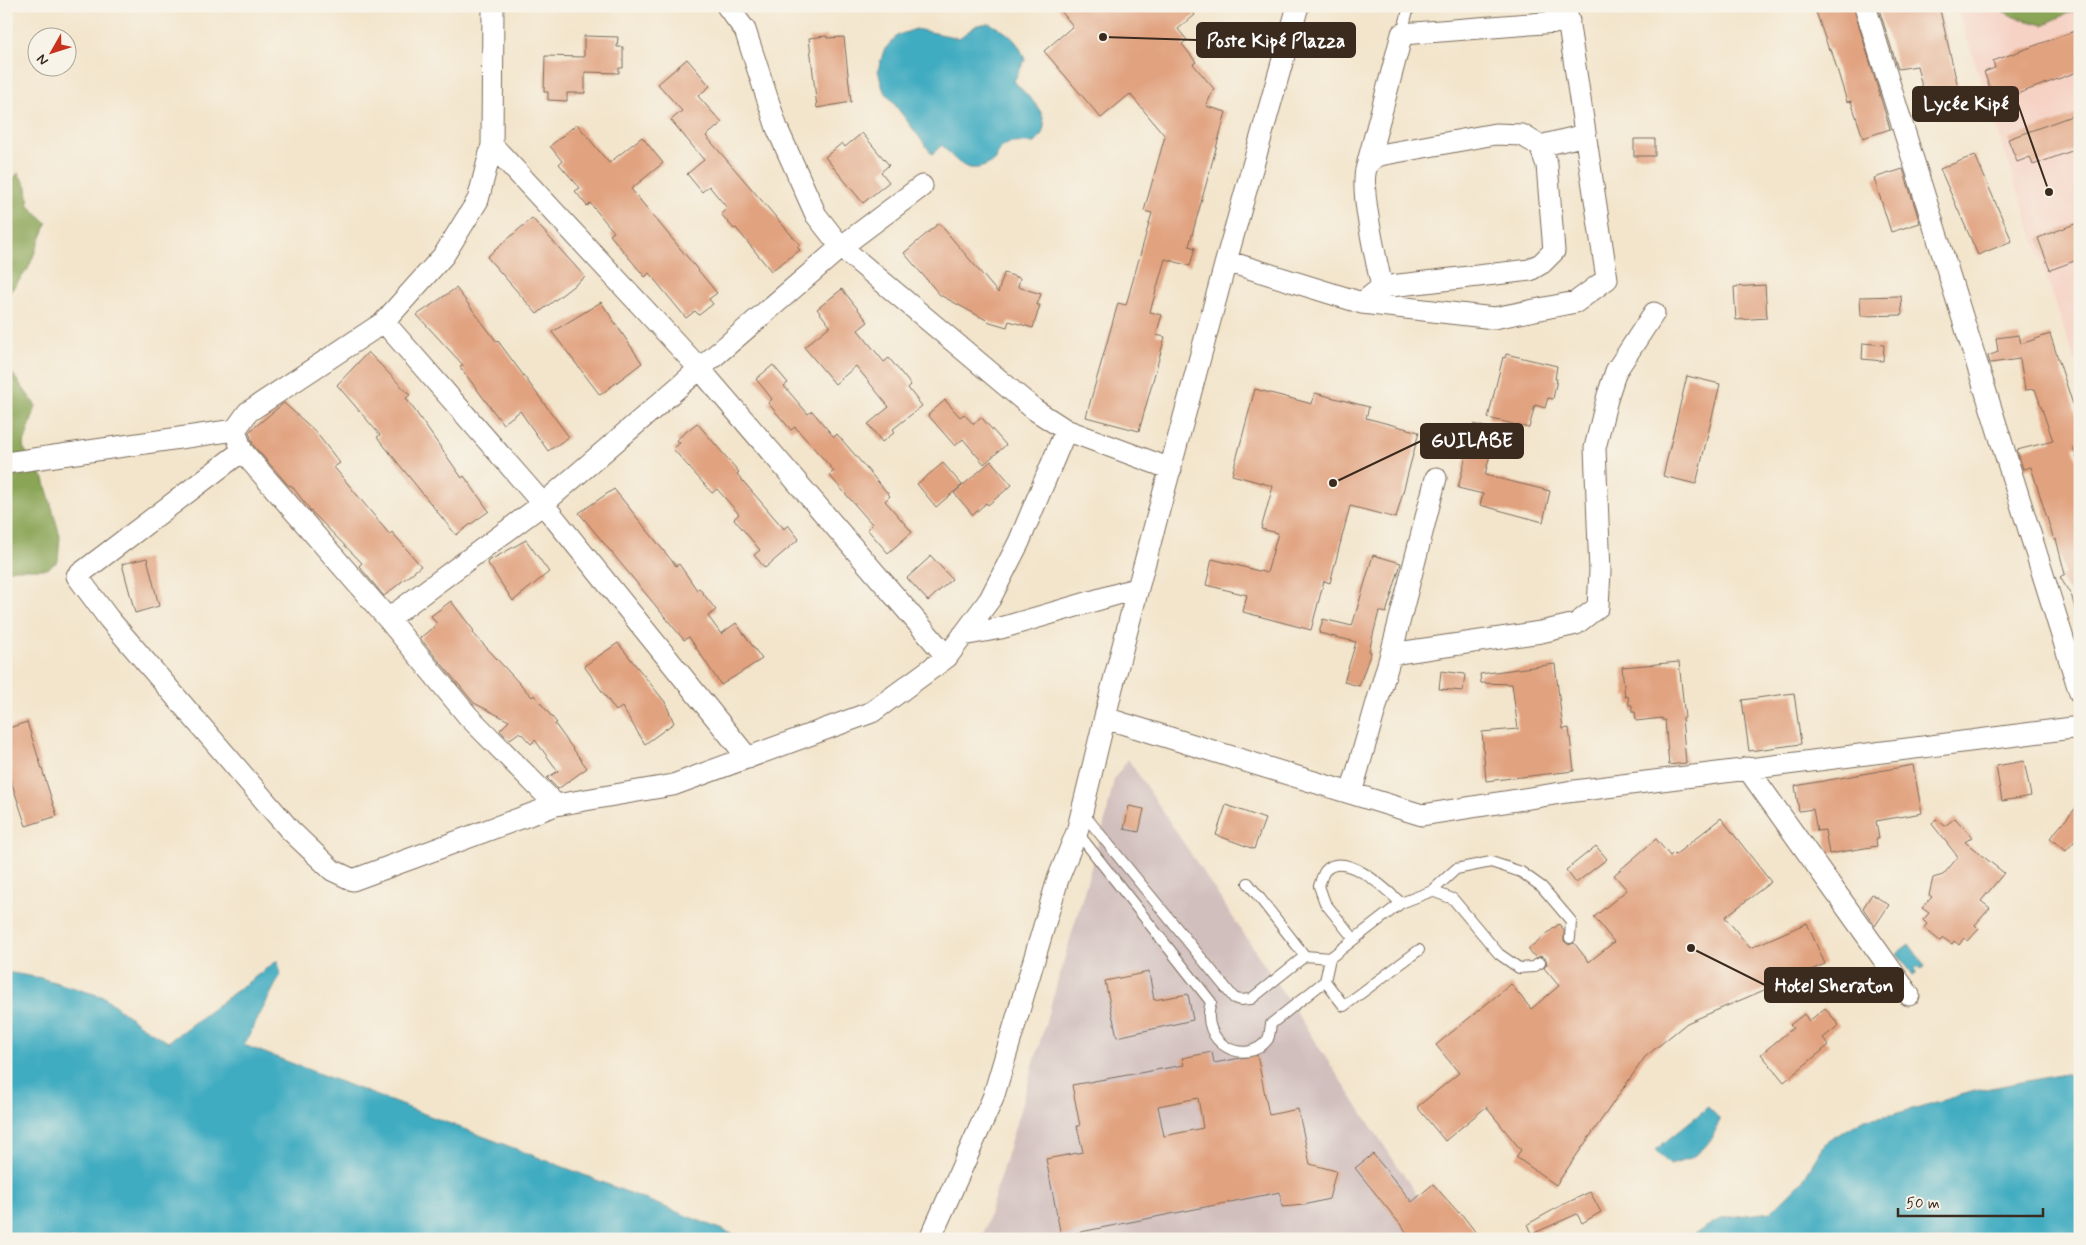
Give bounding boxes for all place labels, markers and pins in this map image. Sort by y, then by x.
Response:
callout: Poste Kipé Plazza [1197,23,1355,57]
callout: Lycée Kipé [1913,87,2018,121]
callout: GUILABE [1421,424,1523,458]
callout: Hotel Sheraton [1765,968,1903,1002]

